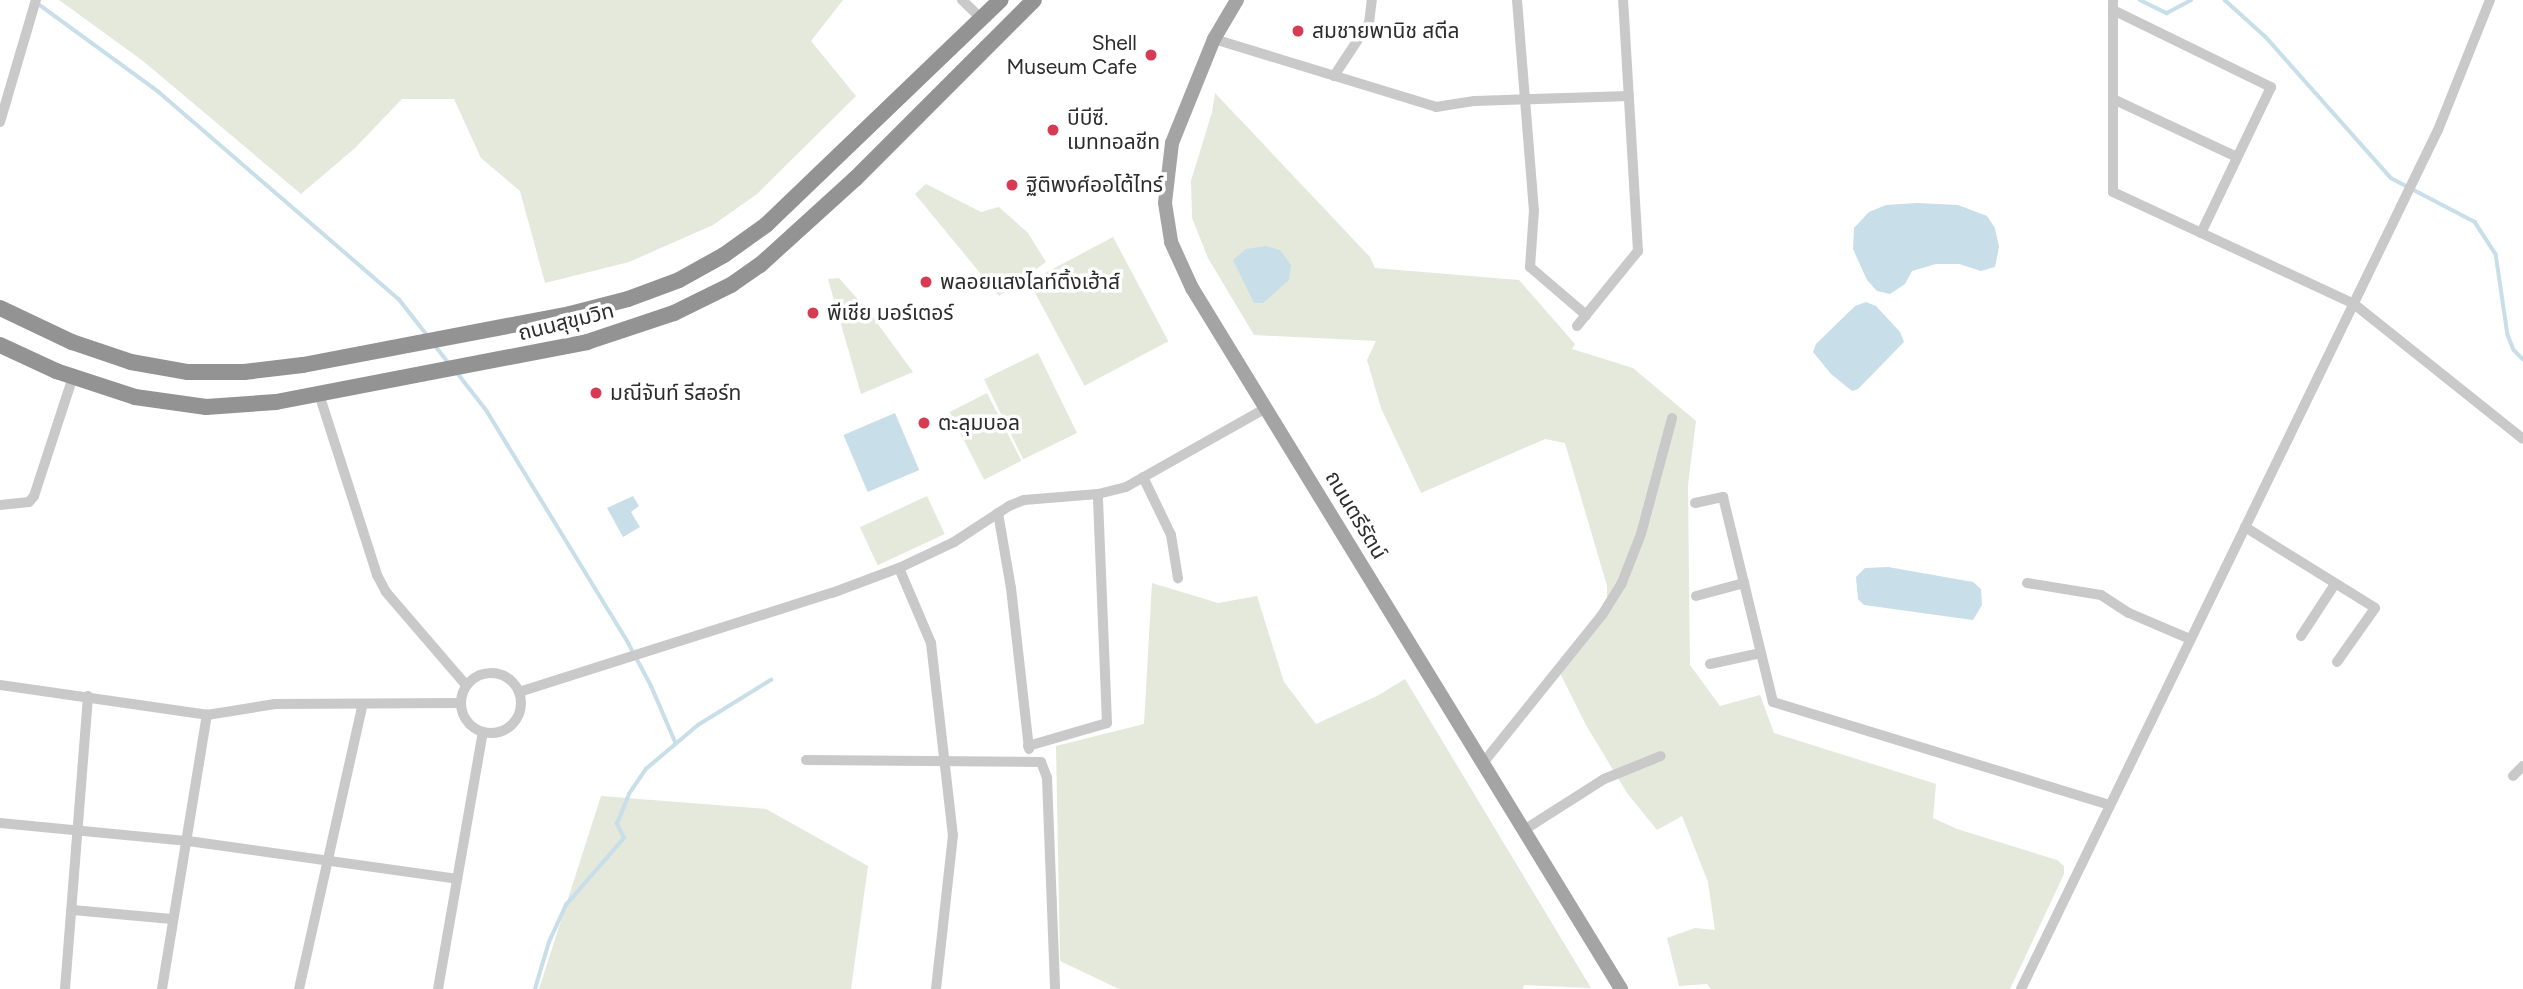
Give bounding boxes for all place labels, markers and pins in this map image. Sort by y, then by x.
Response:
place label: สมชายพานิช สตีล [1312,18,1460,44]
marker: สมชายพานิช สตีล [1290,23,1306,39]
place label: Shell Museum Cafe [1006,30,1137,80]
marker: Shell Museum Cafe [1143,47,1159,63]
place label: บีบีซี. เมททอลชีท [1067,105,1160,155]
marker: บีบีซี. เมททอลชีท [1045,122,1061,138]
place label: ฐิติพงศ์ออโต้ไทร์ [1026,172,1163,198]
marker: ฐิติพงศ์ออโต้ไทร์ [1004,177,1020,193]
place label: พลอยแสงไลท์ติ้งเฮ้าส์ [940,269,1120,295]
marker: พลอยแสงไลท์ติ้งเฮ้าส์ [918,274,934,290]
place label: พีเชีย มอร์เตอร์ [827,300,954,326]
marker: พีเชีย มอร์เตอร์ [805,305,821,321]
place label: มณีจันท์ รีสอร์ท [610,380,741,406]
marker: มณีจันท์ รีสอร์ท [588,385,604,401]
place label: ตะลุมบอล [938,410,1020,436]
marker: ตะลุมบอล [916,415,932,431]

